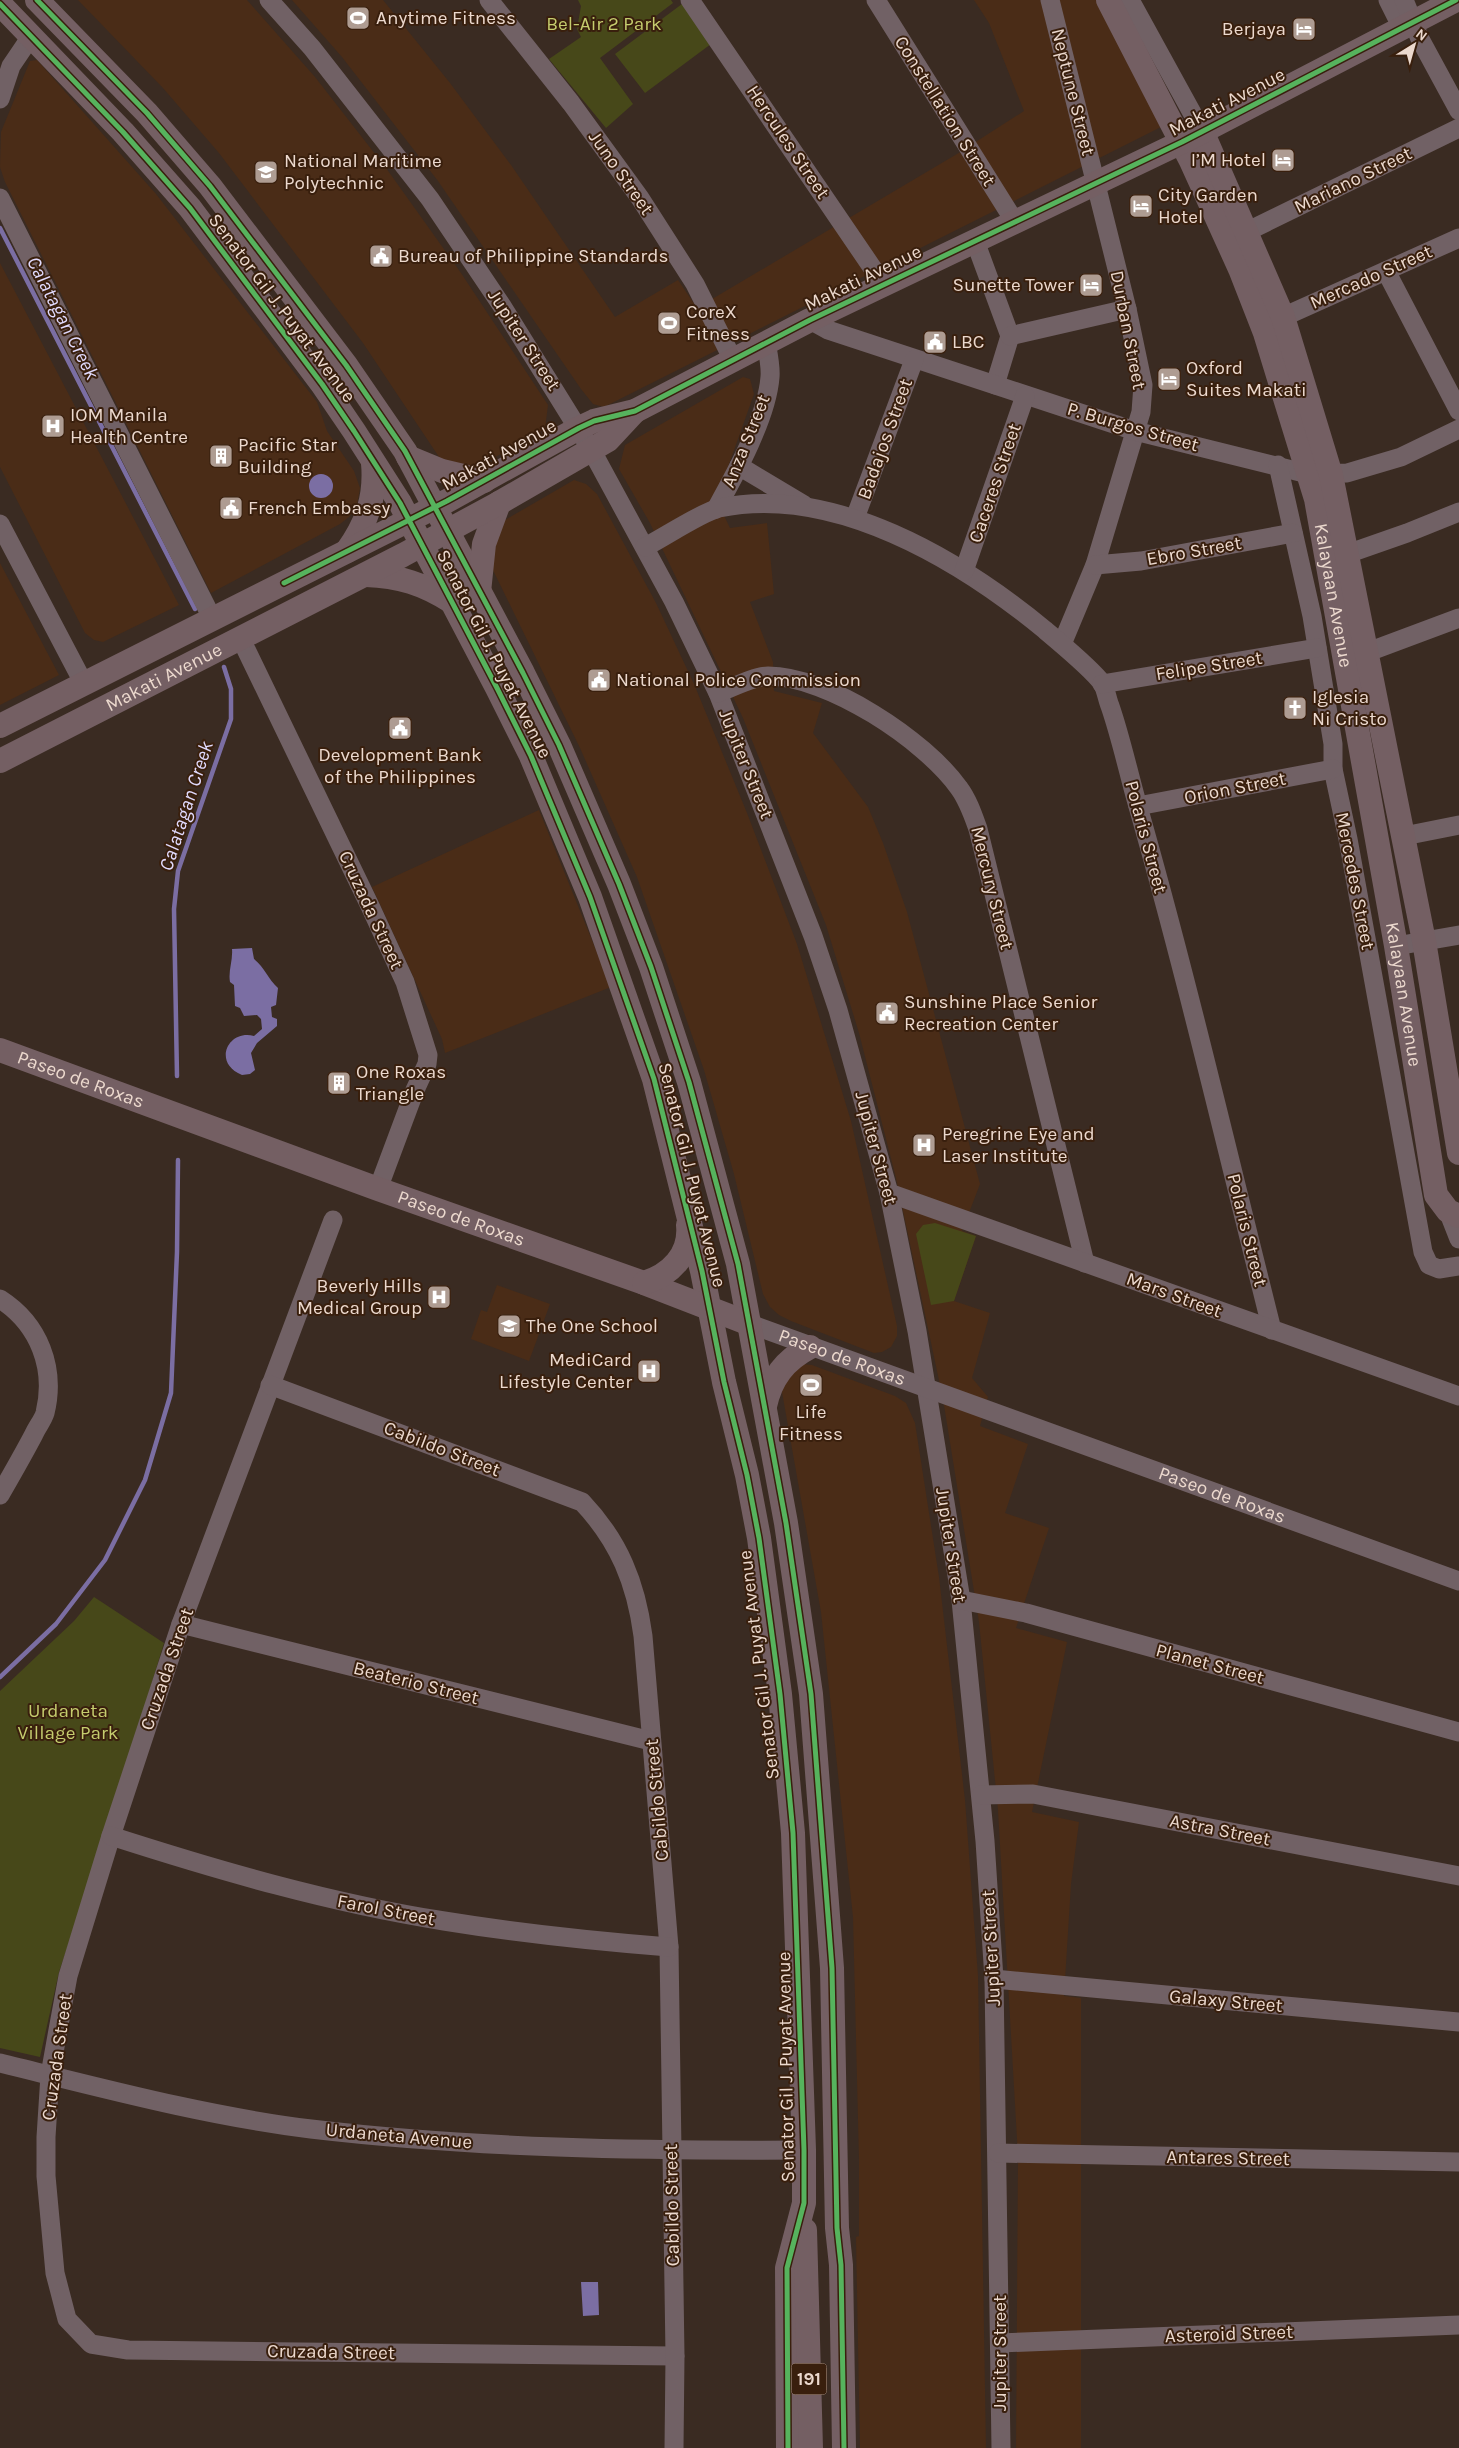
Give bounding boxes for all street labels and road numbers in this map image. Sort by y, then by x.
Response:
street label: Neptune Street [1047,26,1099,158]
street label: Constellation Street [890,32,1000,190]
street label: Makati Avenue [1165,63,1289,141]
street label: Hercules Street [742,81,834,203]
street label: Juno Street [584,127,658,219]
street label: Mariano Street [1291,142,1415,218]
street label: Senator Gil J. Puyat Avenue [204,209,360,407]
street label: Makati Avenue [801,240,925,316]
street label: Mercado Street [1307,240,1435,314]
street label: Durban Street [1106,269,1150,391]
street label: Jupiter Street [483,285,565,395]
street label: Badajos Street [853,376,917,502]
street label: Anza Street [717,391,775,491]
street label: P. Burgos Street [1065,398,1201,456]
street label: Makati Avenue [438,414,560,496]
street label: Caceres Street [964,420,1026,546]
street label: Kalayaan Avenue [1310,521,1357,669]
street label: Ebro Street [1145,532,1243,570]
street label: Senator Gil J. Puyat Avenue [432,546,556,762]
street label: Makati Avenue [102,638,226,716]
street label: Felipe Street [1154,647,1264,685]
street label: Jupiter Street [714,706,778,822]
street label: Orion Street [1182,767,1288,809]
street label: Polaris Street [1120,778,1172,896]
street label: Mercedes Street [1331,810,1379,952]
street label: Mercury Street [966,824,1018,952]
street label: Cruzada Street [334,847,408,973]
street label: Kalayaan Avenue [1381,920,1426,1068]
street label: Paseo de Roxas [14,1046,147,1113]
street label: Senator Gil J. Puyat Avenue [653,1060,731,1290]
street label: Jupiter Street [850,1089,902,1207]
street label: Polaris Street [1222,1171,1272,1289]
street label: Paseo de Roxas [395,1186,528,1251]
street label: Mars Street [1123,1268,1225,1322]
street label: Paseo de Roxas [776,1324,909,1390]
street label: Cabildo Street [381,1417,503,1481]
street label: Paseo de Roxas [1155,1462,1288,1528]
street label: Jupiter Street [931,1486,971,1604]
street label: Senator Gil J. Puyat Avenue [734,1549,784,1781]
street label: Cruzada Street [136,1605,198,1733]
street label: Planet Street [1153,1639,1267,1689]
street label: Beaterio Street [351,1657,481,1709]
street label: Cabildo Street [641,1738,673,1862]
street label: Astra Street [1168,1809,1272,1851]
street label: Jupiter Street [977,1889,1005,2007]
street label: Farol Street [335,1890,437,1930]
street label: Senator Gil J. Puyat Avenue [773,1951,799,2183]
street label: Galaxy Street [1168,1985,1284,2017]
street label: Cruzada Street [37,1992,77,2122]
street label: Urdaneta Avenue [325,2119,473,2153]
street label: Cabildo Street [660,2143,684,2267]
street label: Antares Street [1166,2146,1290,2170]
street label: Jupiter Street [989,2295,1011,2411]
street label: Asteroid Street [1164,2321,1294,2347]
street label: Cruzada Street [267,2340,395,2364]
road number: 191 [792,2364,826,2394]

